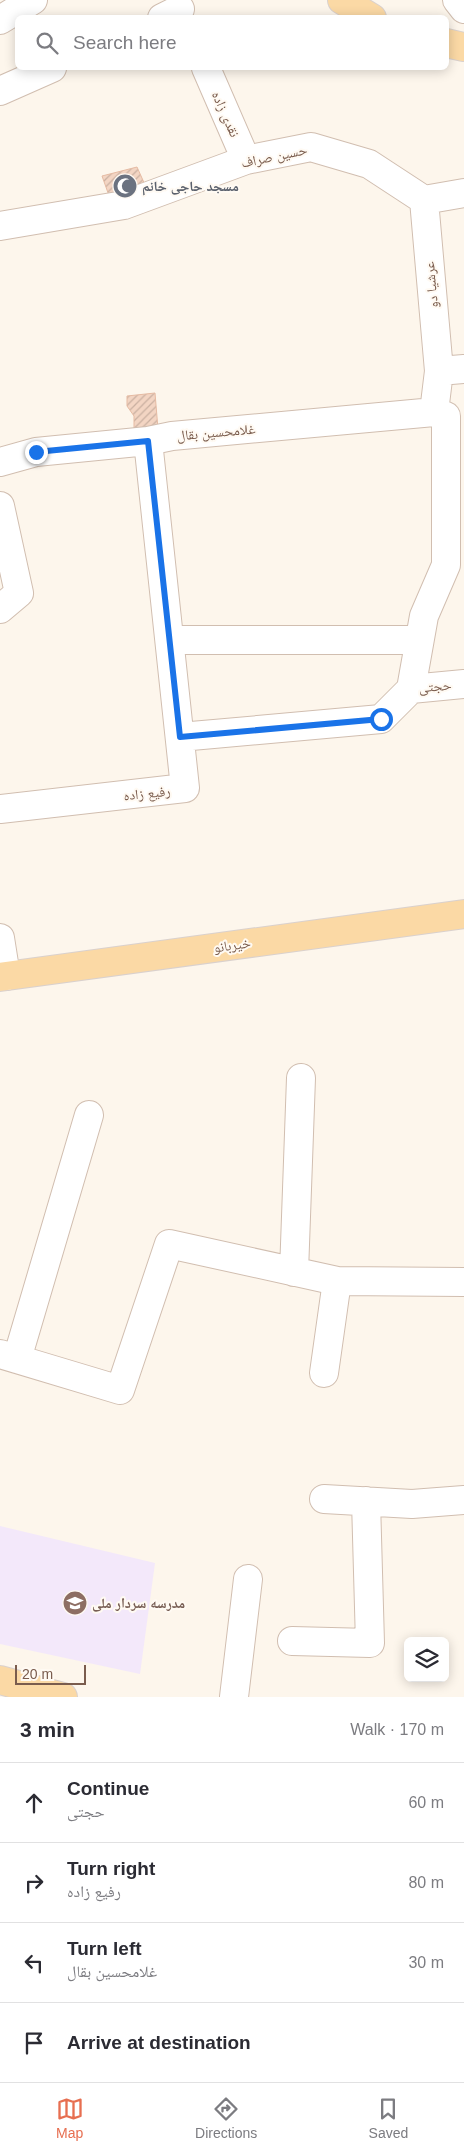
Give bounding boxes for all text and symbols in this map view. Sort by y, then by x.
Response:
search box [15,15,449,70]
icon: search [33,29,61,57]
text: Search here [73,32,177,53]
street label: نقدی زاده [208,88,243,140]
street label: حسین صراف [239,141,309,172]
mosque icon: مسجد حاجی خانم [112,173,138,199]
place label: مسجد حاجی خانم [142,178,239,196]
street label: عرشیا دو [421,261,442,309]
street label: غلامحسین بقال [176,421,256,444]
route end [25,441,48,464]
street label: حجتی [418,677,452,696]
route start [370,708,393,731]
street label: رفیع زاده [123,783,171,805]
street label: خیربانو [212,934,252,957]
school or university icon: مدرسه سردار ملی [62,1590,88,1616]
place label: مدرسه سردار ملی [92,1595,185,1612]
map controls [404,1637,449,1682]
button: layers [404,1637,449,1682]
scale bar [15,1662,86,1685]
text: 20 m [22,1666,53,1682]
text: 3 min [20,1718,75,1741]
text: Walk · 170 m [350,1721,444,1738]
text: Continue [67,1778,149,1799]
icon: ahead [20,1789,48,1817]
text: 60 m [408,1794,444,1811]
text: حجتی [67,1803,105,1820]
text: Turn right [67,1858,155,1879]
icon: right [20,1869,48,1897]
text: 80 m [408,1874,444,1891]
text: رفیع زاده [67,1883,121,1900]
text: Turn left [67,1938,142,1959]
icon: left [20,1949,48,1977]
text: 30 m [408,1954,444,1971]
text: غلامحسین بقال [67,1963,157,1980]
icon: arrive [20,2029,48,2057]
text: Arrive at destination [67,2032,251,2053]
tab: Map [56,2095,84,2141]
tab: Directions [195,2095,257,2141]
tab: Saved [369,2095,408,2141]

